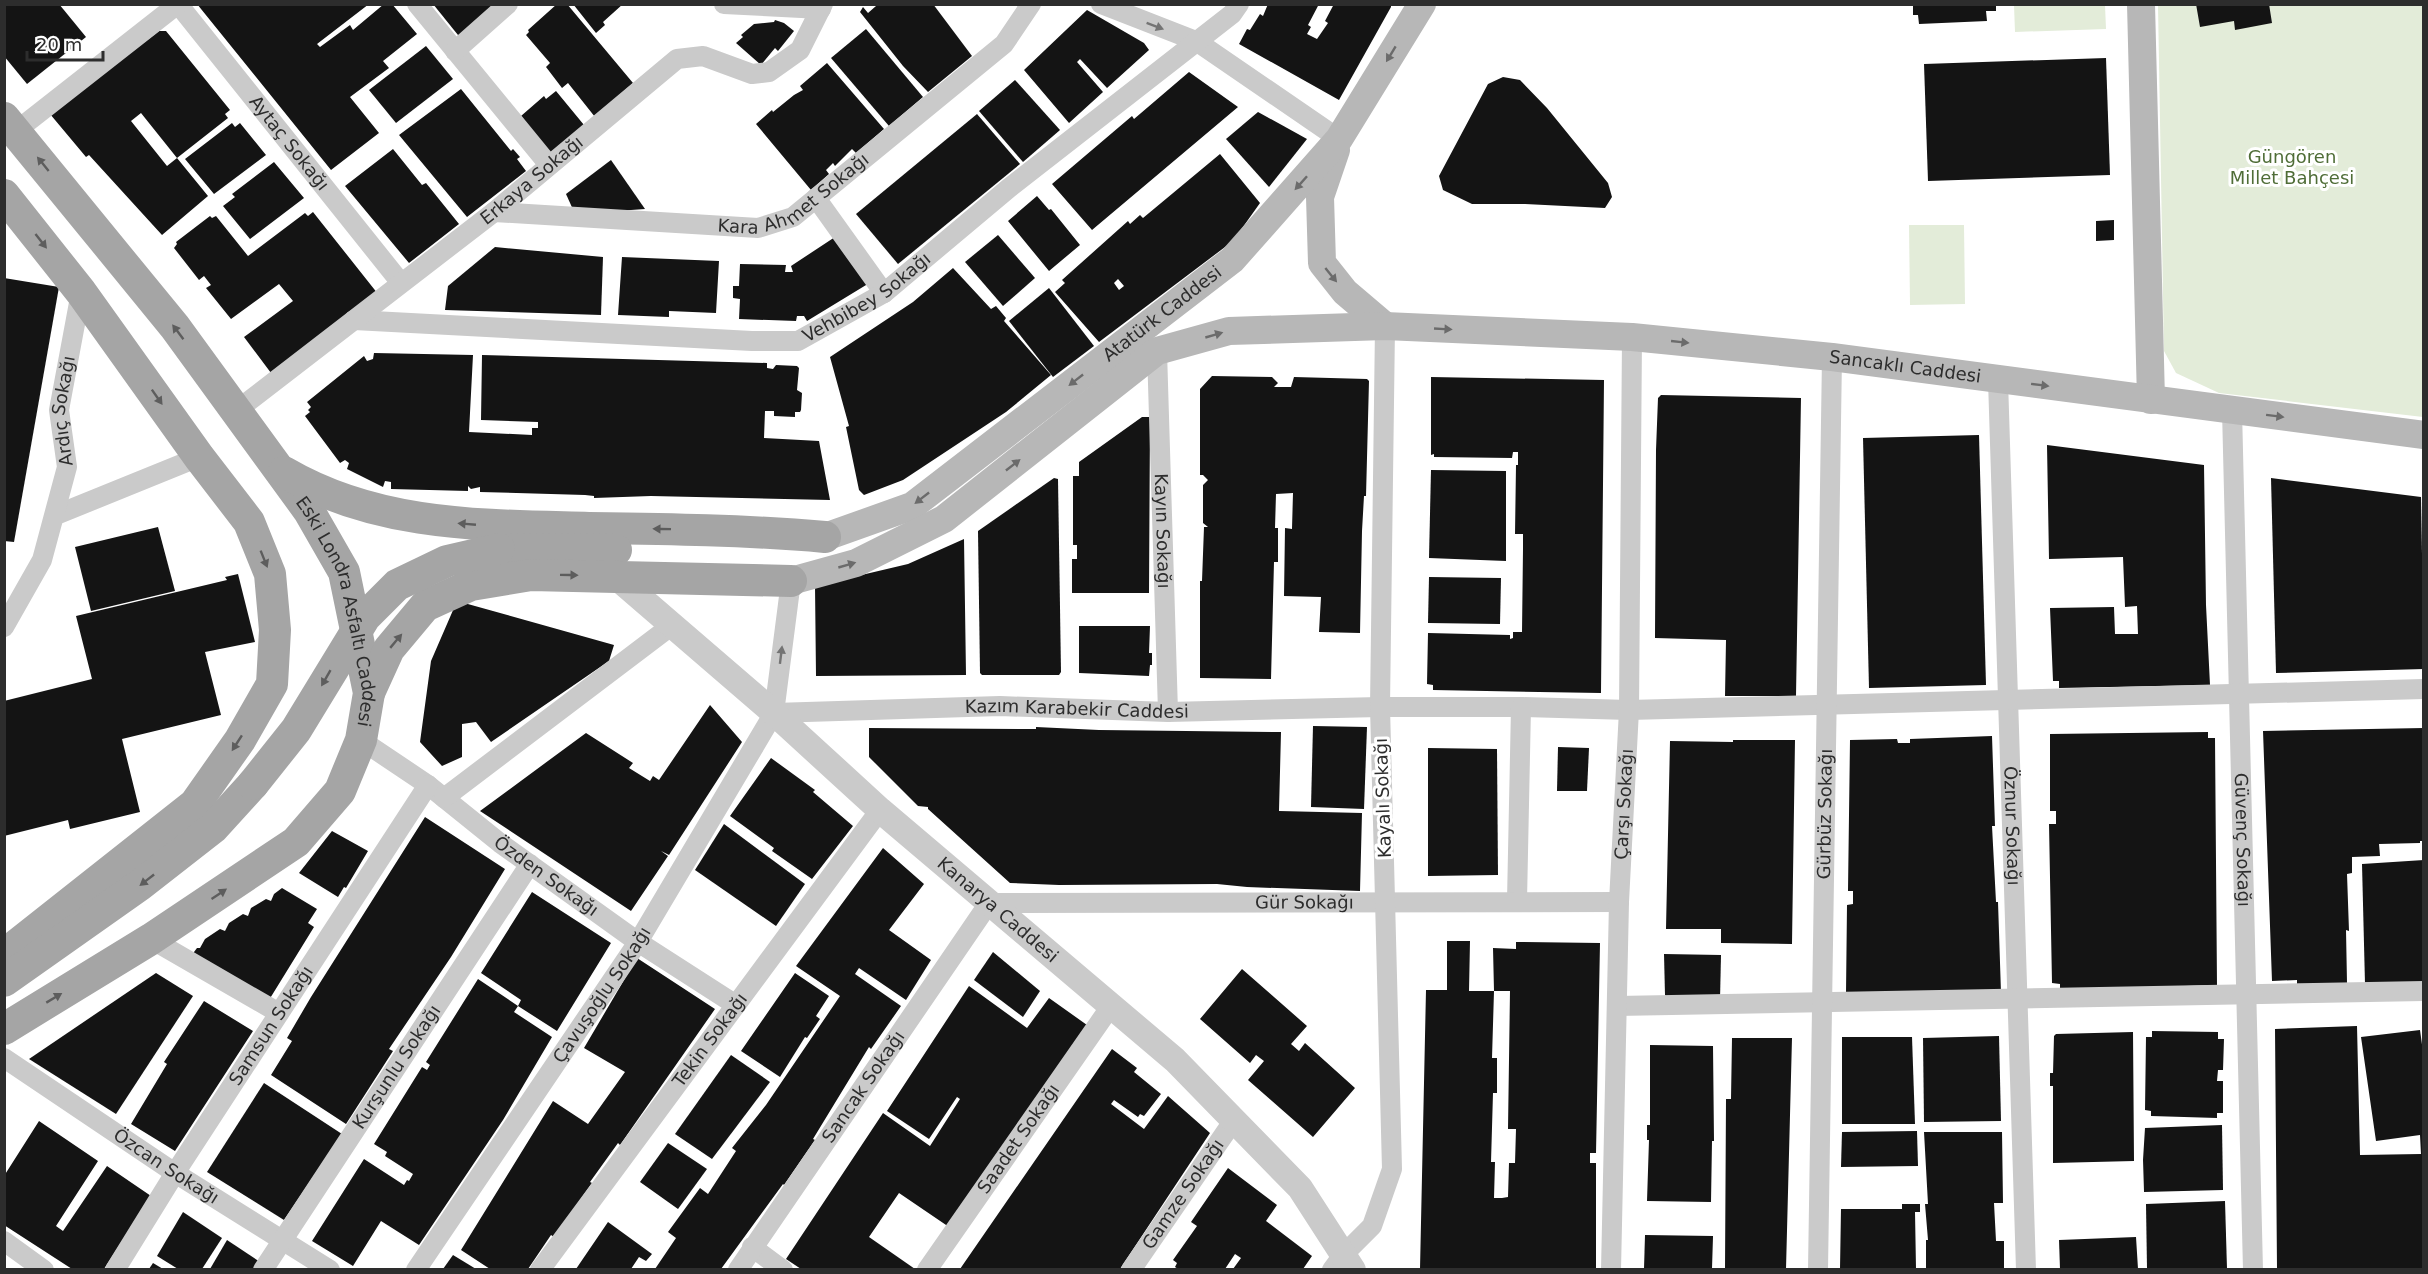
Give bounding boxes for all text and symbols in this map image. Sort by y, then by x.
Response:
one-way arrow [1147,21,1165,31]
scale bar [27,24,104,62]
text: 20 m [36,34,82,55]
one-way arrow [1386,46,1397,62]
street label: Aytaç Sokağı [245,91,334,194]
street label: Erkaya Sokağı [476,131,587,229]
park label: Güngören Millet Bahçesi [2230,146,2354,188]
street label: Kara Ahmet Sokağı [717,148,873,238]
one-way arrow [37,156,49,171]
one-way arrow [1294,175,1308,190]
one-way arrow [34,233,46,248]
street label: Vehbibey Sokağı [799,248,934,346]
street label: Atatürk Caddesi [1098,261,1225,365]
one-way arrow [1325,267,1338,283]
one-way arrow [173,324,185,339]
one-way arrow [1434,324,1453,333]
one-way arrow [1204,330,1223,340]
one-way arrow [1670,337,1689,347]
street label: Sancaklı Caddesi [1828,346,1982,387]
street label: Ardıç Sokağı [47,354,79,468]
one-way arrow [1069,373,1084,385]
one-way arrow [2031,381,2050,390]
one-way arrow [151,389,163,405]
one-way arrow [2266,411,2285,421]
one-way arrow [1005,459,1020,471]
street label: Kayın Sokağı [1151,473,1175,589]
street label: Eski Londra Asfaltı Caddesi [292,492,380,729]
one-way arrow [914,492,929,504]
one-way arrow [457,519,476,529]
one-way arrow [652,525,671,534]
one-way arrow [259,550,269,568]
one-way arrow [838,560,856,570]
one-way arrow [559,570,578,580]
one-way arrow [389,633,402,649]
one-way arrow [777,645,786,664]
one-way arrow [322,670,332,687]
street label: Kazım Karabekir Caddesi [964,695,1189,722]
one-way arrow [232,734,243,751]
street label: Kayalı Sokağı [1370,738,1395,858]
street label: Çarşı Sokağı [1610,748,1637,860]
street label: Gürbüz Sokağı [1813,748,1836,880]
street label: Öznur Sokağı [2000,766,2025,886]
street label: Güvenç Sokağı [2231,773,2255,907]
street label: Özden Sokağı [490,831,603,920]
street label: Kanarya Caddesi [933,852,1063,967]
one-way arrow [140,873,155,885]
one-way arrow [211,888,227,899]
street label: Gür Sokağı [1255,891,1354,913]
street label: Çavuşoğlu Sokağı [548,923,655,1067]
street label: Samsun Sokağı [224,962,317,1089]
street label: Tekin Sokağı [667,989,751,1092]
one-way arrow [46,993,62,1004]
street label: Kurşunlu Sokağı [348,1001,444,1133]
street label: Sancak Sokağı [817,1026,909,1146]
street label: Saadet Sokağı [973,1080,1064,1197]
street label: Özcan Sokağı [110,1124,223,1208]
street label: Gamze Sokağı [1138,1135,1228,1253]

